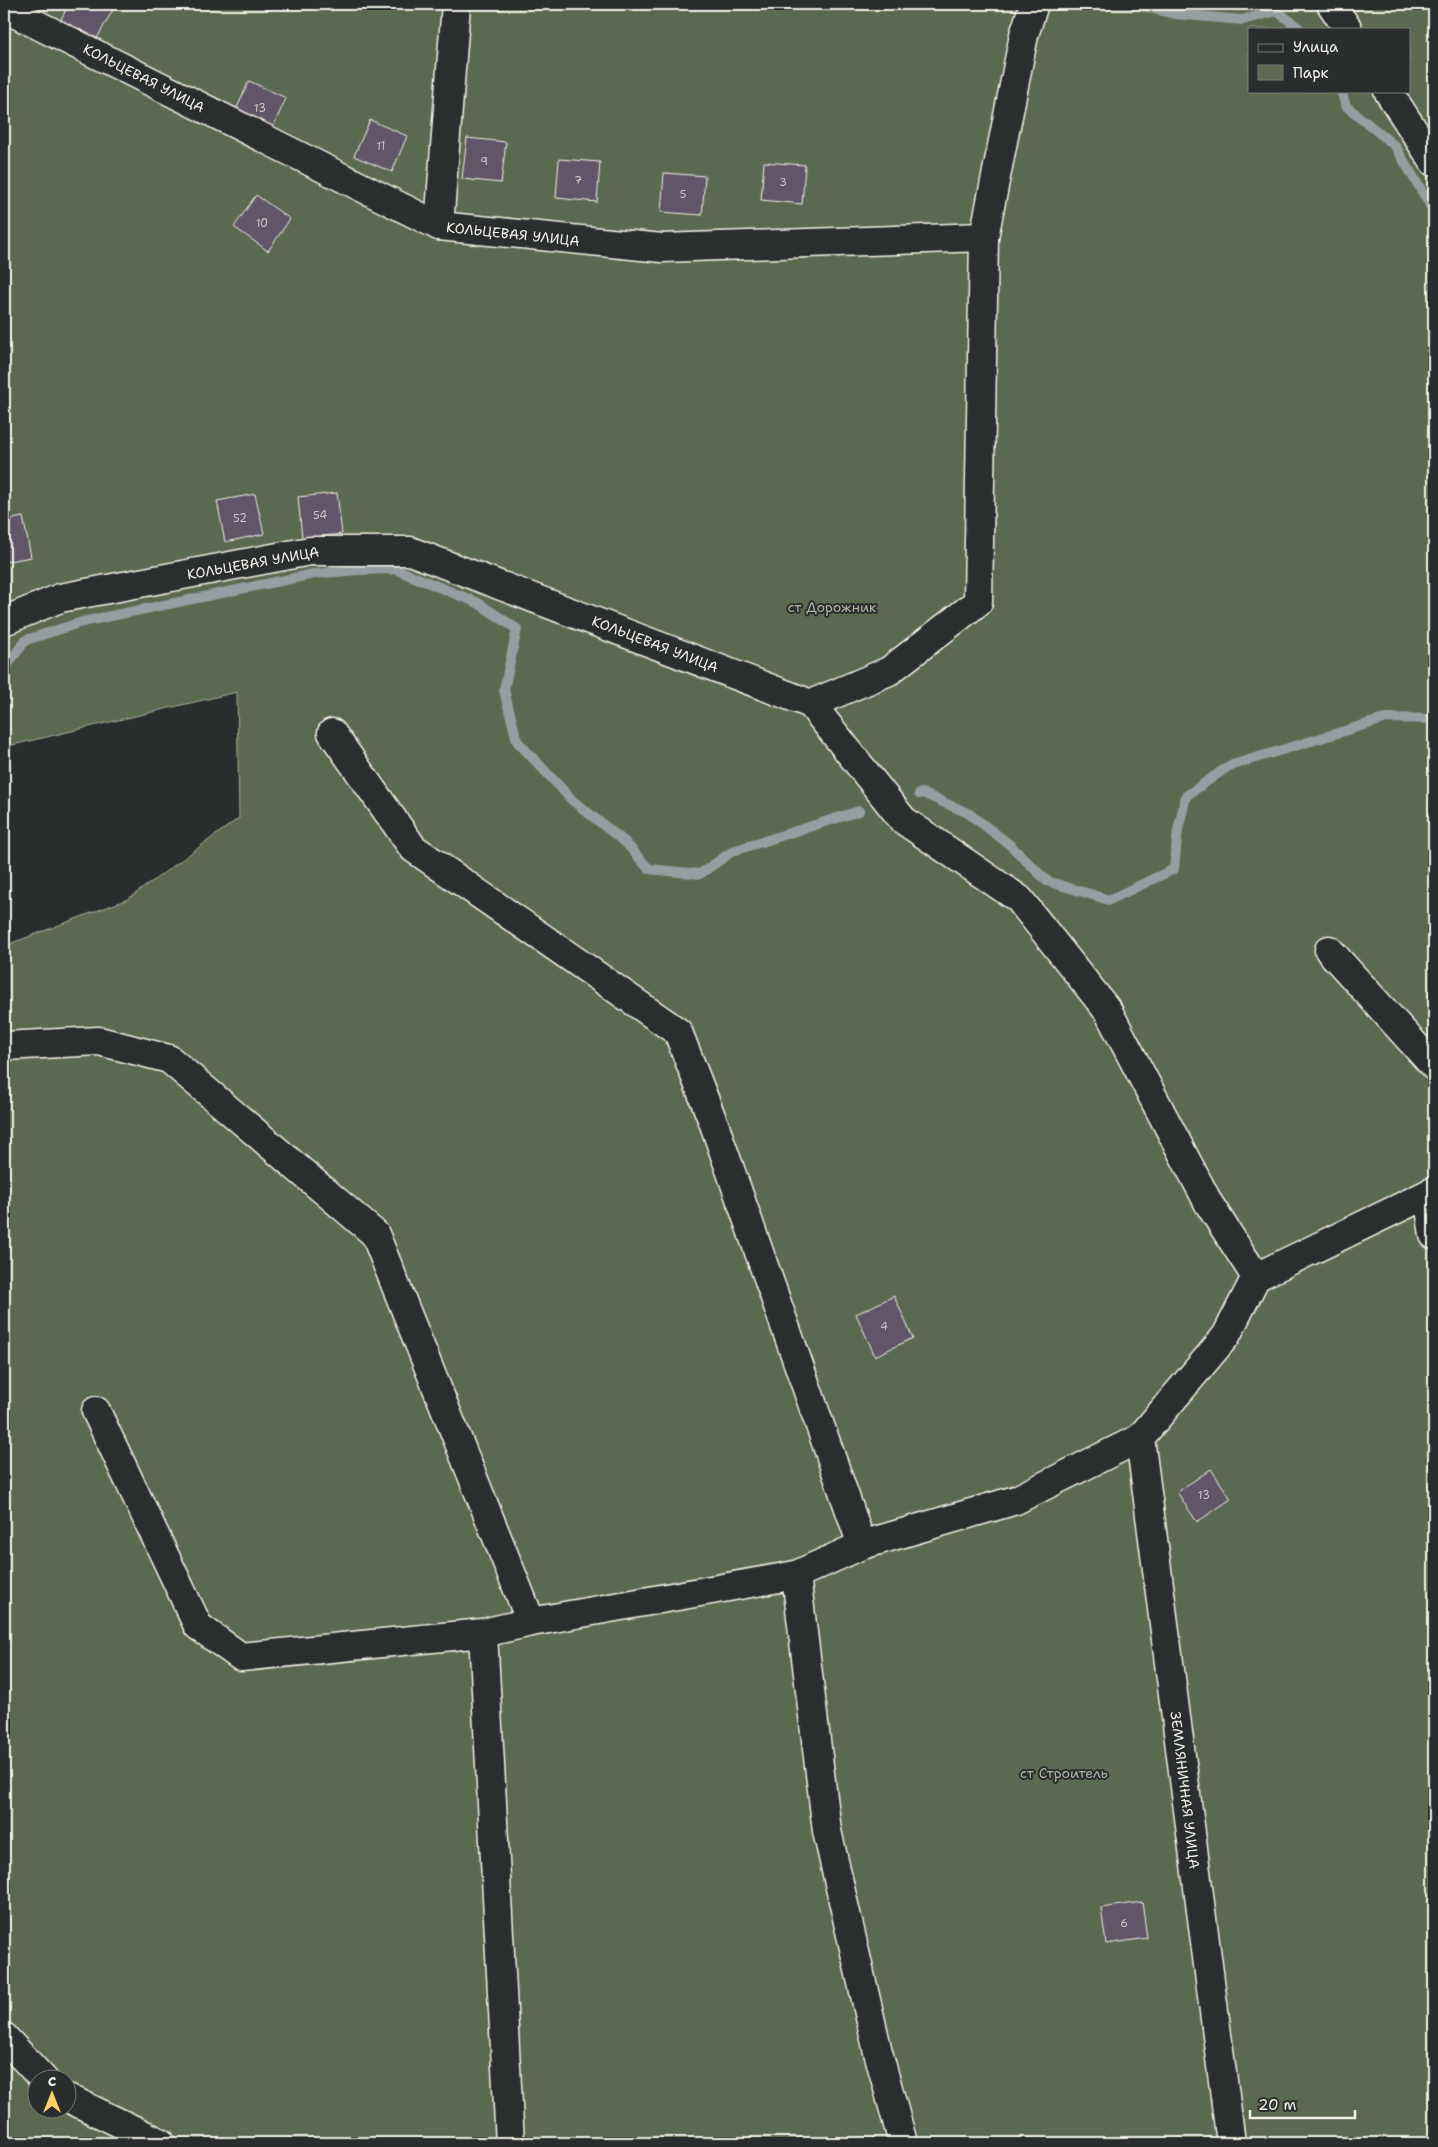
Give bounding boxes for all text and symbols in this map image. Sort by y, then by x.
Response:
legend [1248,28,1410,92]
text: Улица [1293,37,1339,57]
street label: КОЛЬЦЕВАЯ УЛИЦА [80,40,208,116]
text: Парк [1293,63,1329,83]
house number: 13 [254,101,266,116]
house number: 11 [377,139,385,154]
house number: 9 [480,154,488,169]
house number: 7 [574,173,582,188]
house number: 3 [779,175,787,190]
house number: 5 [680,187,687,202]
house number: 10 [256,216,268,231]
street label: КОЛЬЦЕВАЯ УЛИЦА [445,218,581,250]
house number: 54 [313,508,327,523]
house number: 52 [233,511,247,526]
street label: КОЛЬЦЕВАЯ УЛИЦА [185,543,321,583]
park label: ст Дорожник [788,598,877,616]
street label: КОЛЬЦЕВАЯ УЛИЦА [589,612,721,676]
house number: 4 [880,1319,888,1334]
house number: 13 [1198,1488,1210,1503]
street label: ЗЕМЛЯНИЧНАЯ УЛИЦА [1166,1710,1204,1870]
park label: ст Строитель [1020,1764,1108,1782]
house number: 6 [1120,1916,1128,1931]
north arrow [28,2070,78,2120]
text: С [48,2072,56,2090]
scale bar [1250,2087,1356,2119]
text: 20 m [1258,2095,1297,2115]

